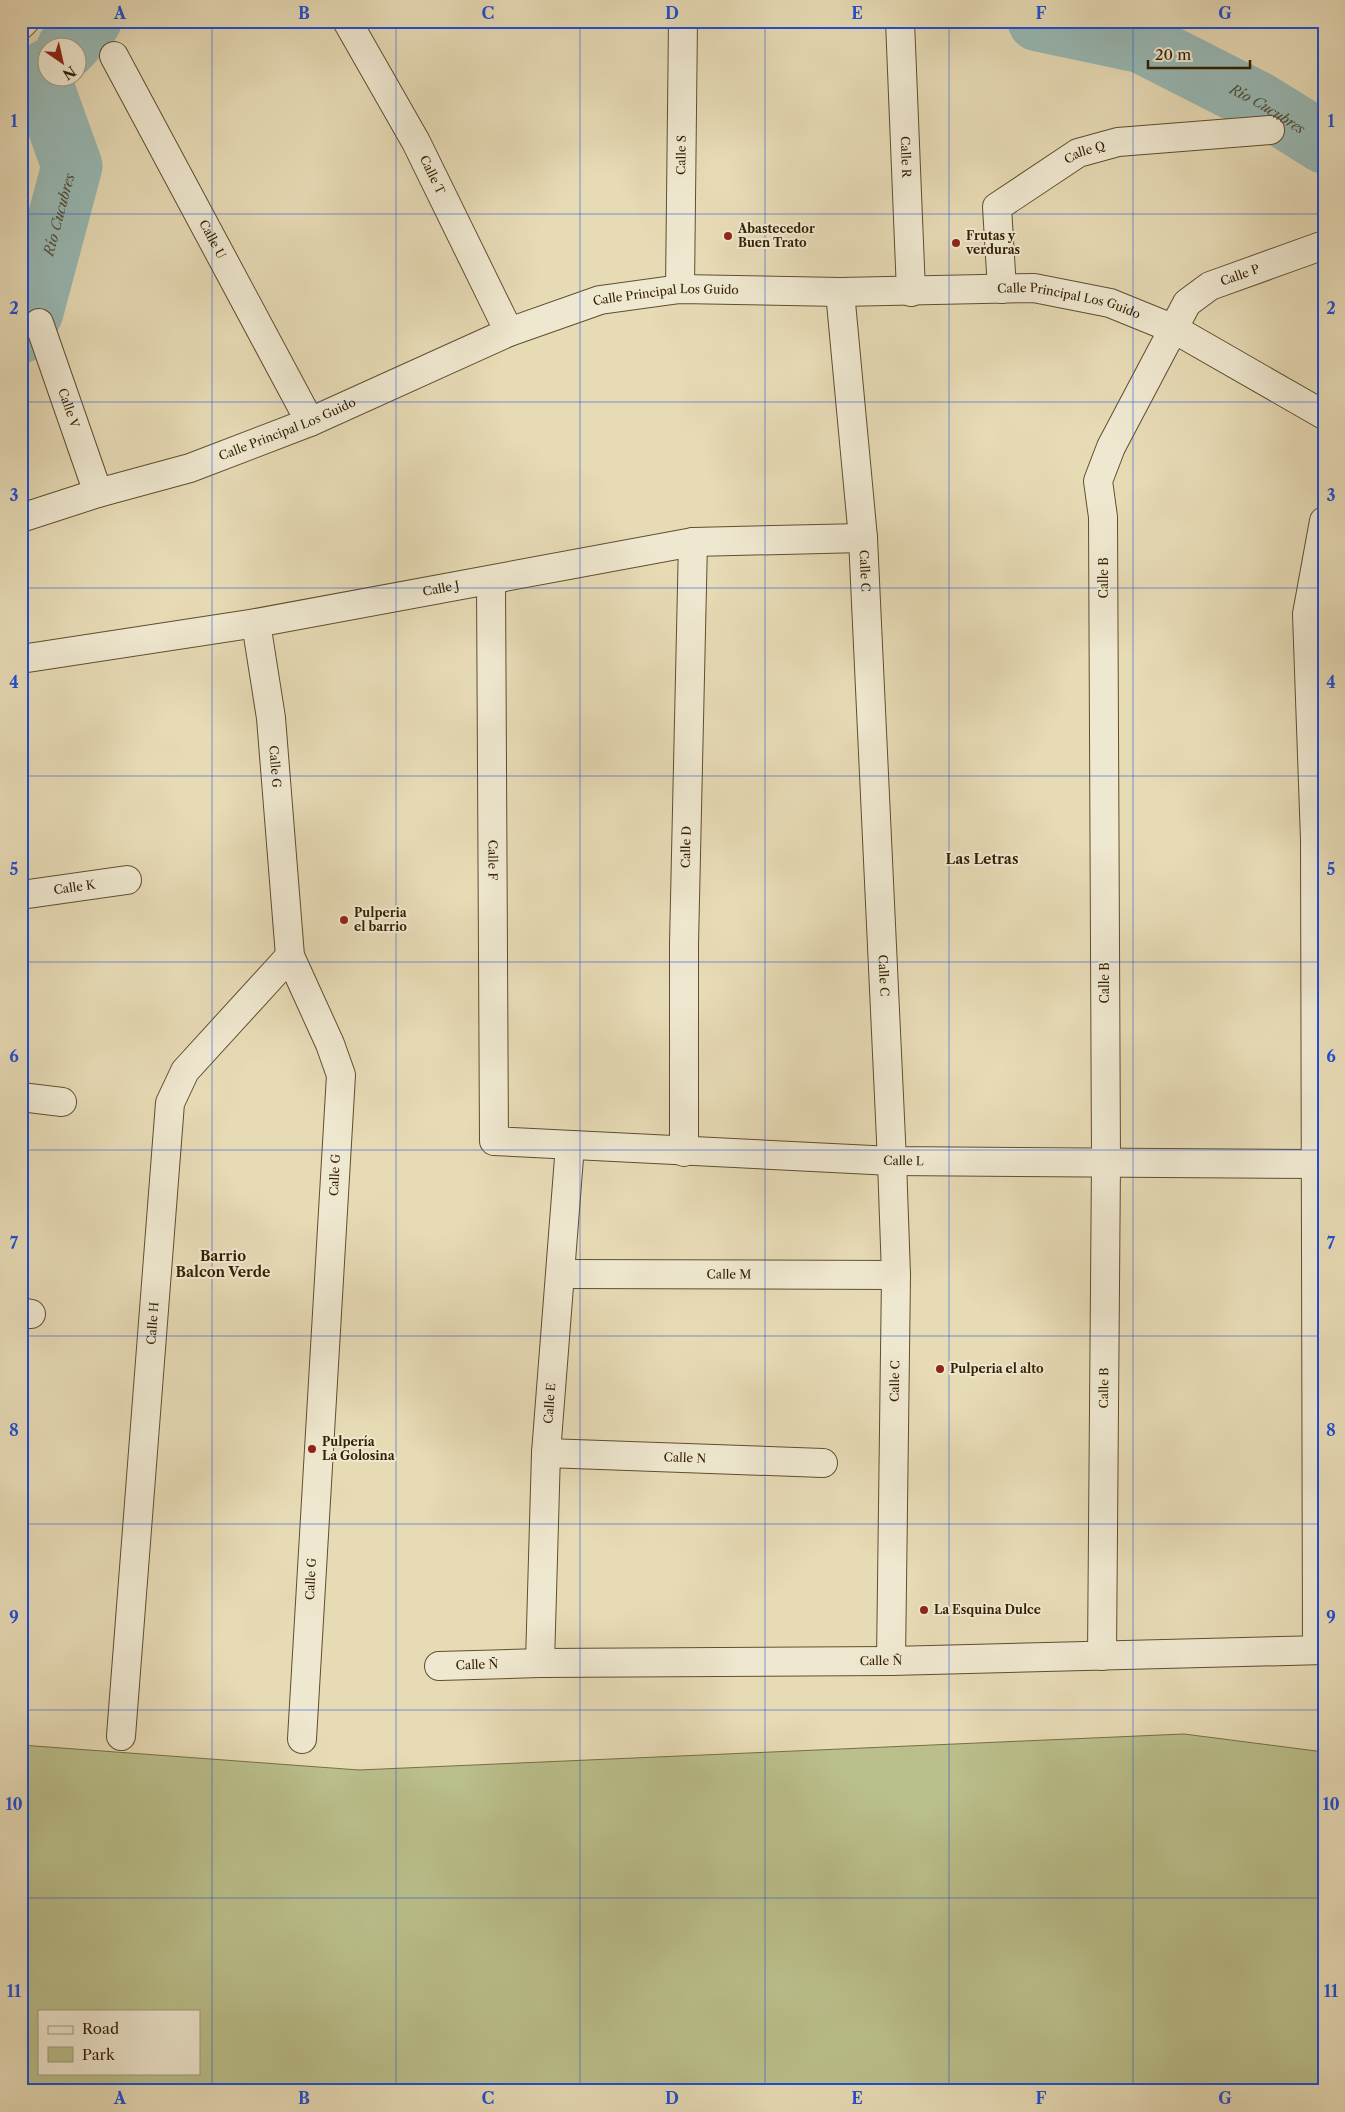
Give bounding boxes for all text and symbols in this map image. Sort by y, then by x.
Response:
text: A [113,3,127,23]
text: B [298,3,310,23]
text: C [482,3,494,23]
text: D [665,3,679,23]
text: E [851,3,863,23]
text: F [1036,3,1047,23]
text: G [1218,3,1232,23]
north arrow [38,38,88,88]
scale bar [1148,38,1250,70]
text: 20 m [1155,45,1191,64]
text: N [59,62,79,84]
water label: Río Cucubres [1226,80,1309,138]
text: 1 [10,111,18,131]
text: 1 [1327,111,1335,131]
street label: Calle S [673,135,689,175]
street label: Calle R [898,136,914,179]
street label: Calle Q [1061,138,1107,167]
street label: Calle T [417,153,448,197]
water label: Río Cucubres [39,171,79,259]
street label: Calle U [196,217,229,261]
place label: Abastecedor Buen Trato [737,221,815,250]
place label: Frutas y verduras [965,228,1021,257]
marker: Abastecedor Buen Trato [722,230,734,242]
marker: Frutas y verduras [950,237,962,249]
street label: Calle P [1218,261,1261,289]
street label: Calle Principal Los Guido [997,280,1143,322]
street label: Calle Principal Los Guido [591,281,739,309]
text: 2 [9,298,19,318]
text: 2 [1326,298,1336,318]
street label: Calle V [55,386,83,430]
street label: Calle Principal Los Guido [217,394,358,463]
text: 3 [9,485,19,505]
text: 3 [1326,485,1336,505]
street label: Calle C [857,550,873,592]
street label: Calle B [1096,557,1111,599]
street label: Calle J [421,577,461,599]
text: 4 [9,672,19,692]
text: 4 [1326,672,1336,692]
street label: Calle G [266,745,285,789]
street label: Calle D [678,825,694,868]
street label: Calle F [485,840,501,880]
district label: Las Letras [946,850,1018,868]
text: 5 [10,859,19,879]
text: 5 [1327,859,1336,879]
street label: Calle K [53,876,97,897]
place label: Pulperia el barrio [354,905,408,934]
marker: Pulperia el barrio [338,914,350,926]
street label: Calle C [875,954,892,997]
street label: Calle B [1097,962,1112,1004]
text: 6 [9,1046,19,1066]
text: 6 [1326,1046,1336,1066]
street label: Calle G [326,1153,343,1196]
street label: Calle L [883,1153,924,1168]
text: 7 [10,1233,19,1253]
text: 7 [1327,1233,1336,1253]
district label: Barrio Balcon Verde [176,1247,270,1281]
street label: Calle M [707,1266,751,1282]
street label: Calle H [143,1301,162,1345]
street label: Calle C [887,1360,902,1402]
place label: Pulperia el alto [950,1361,1044,1376]
marker: Pulperia el alto [934,1363,946,1375]
street label: Calle B [1096,1367,1111,1409]
street label: Calle E [540,1382,558,1424]
text: 8 [9,1420,19,1440]
text: 8 [1326,1420,1336,1440]
place label: Pulpería La Golosina [322,1434,396,1463]
marker: Pulpería La Golosina [306,1443,318,1455]
street label: Calle N [663,1449,707,1466]
street label: Calle G [302,1557,319,1600]
place label: La Esquina Dulce [934,1602,1041,1617]
marker: La Esquina Dulce [918,1604,930,1616]
text: 9 [9,1607,19,1627]
text: 9 [1326,1607,1336,1627]
street label: Calle Ñ [860,1652,903,1668]
street label: Calle Ñ [455,1655,499,1673]
text: 10 [5,1794,23,1814]
text: 10 [1322,1794,1340,1814]
text: 11 [7,1981,22,2001]
text: 11 [1324,1981,1339,2001]
legend [38,2010,200,2074]
text: Road [82,2019,119,2038]
text: Park [82,2045,116,2064]
text: A [113,2088,127,2108]
text: B [298,2088,310,2108]
text: C [482,2088,494,2108]
text: D [665,2088,679,2108]
text: E [851,2088,863,2108]
text: F [1036,2088,1047,2108]
text: G [1218,2088,1232,2108]

